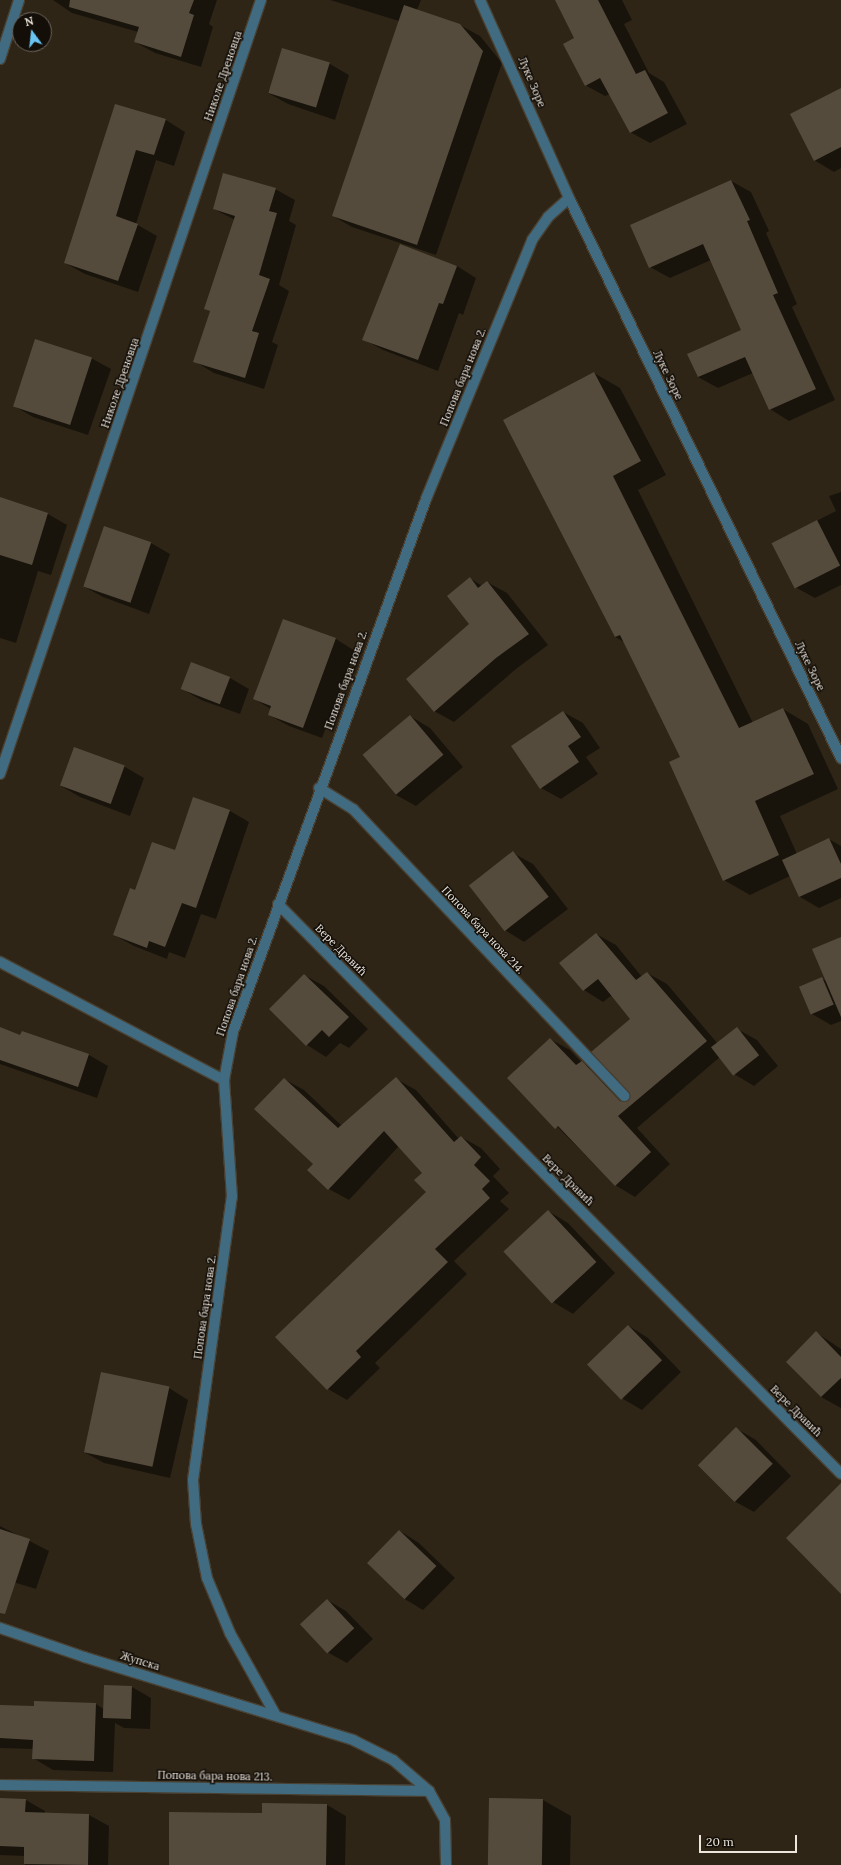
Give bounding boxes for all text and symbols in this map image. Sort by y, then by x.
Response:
north arrow [12,12,52,52]
text: N [23,14,35,29]
street label: Николе Дреновца [201,29,245,123]
street label: Луке Зоре [515,55,549,109]
street label: Попова бара нова 2. [437,326,489,428]
street label: Николе Дреновца [98,336,142,430]
street label: Луке Зоре [650,348,686,402]
street label: Попова бара нова 2. [322,628,370,732]
street label: Луке Зоре [792,639,828,693]
street label: Попова бара нова 214. [439,883,527,977]
street label: Вере Дравић [313,922,369,978]
street label: Попова бара нова 2. [214,934,260,1038]
street label: Вере Дравић [540,1152,596,1208]
street label: Попова бара нова 2. [191,1254,219,1360]
street label: Вере Дравић [768,1383,824,1439]
street label: Жупска [119,1649,161,1673]
street label: Попова бара нова 213. [157,1768,273,1784]
scale bar [701,1827,799,1853]
text: 20 m [706,1834,734,1849]

